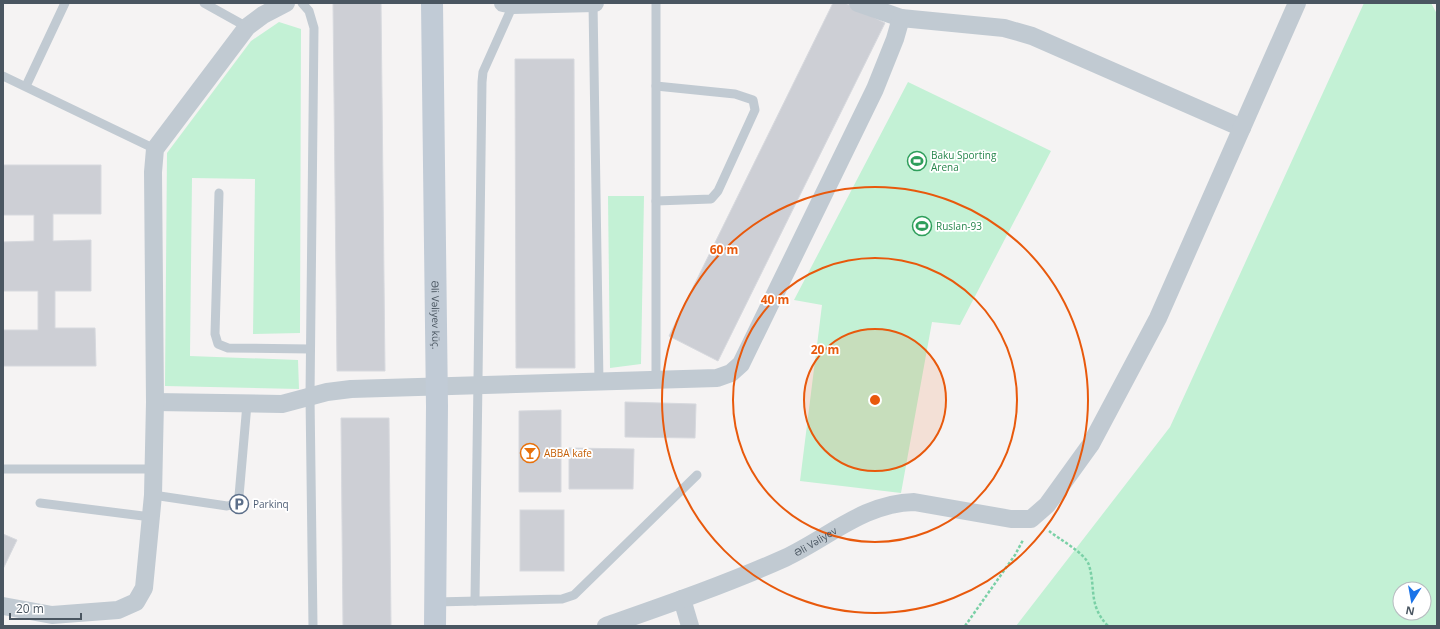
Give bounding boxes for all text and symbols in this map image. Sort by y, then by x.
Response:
place label: Baku Sporting Arena [931,148,997,174]
sports icon: Baku Sporting Arena [906,150,928,172]
sports icon: Ruslan-93 [911,215,933,237]
place label: Ruslan-93 [936,219,982,233]
text: 60 m [710,241,738,258]
street label: Əli Vəliyev küç. [428,280,443,350]
text: 40 m [761,291,789,308]
text: 20 m [811,341,839,358]
centre of rings [868,393,882,407]
bar icon: ABBA kafe [519,442,541,464]
place label: ABBA kafe [544,446,592,460]
parking icon: Parkinq [228,493,250,515]
place label: Parkinq [253,497,289,511]
street label: Əli Vəliyev [791,523,839,559]
north arrow [1392,581,1432,621]
scale bar [10,595,81,621]
text: 20 m [16,600,44,617]
text: N [1404,603,1416,620]

